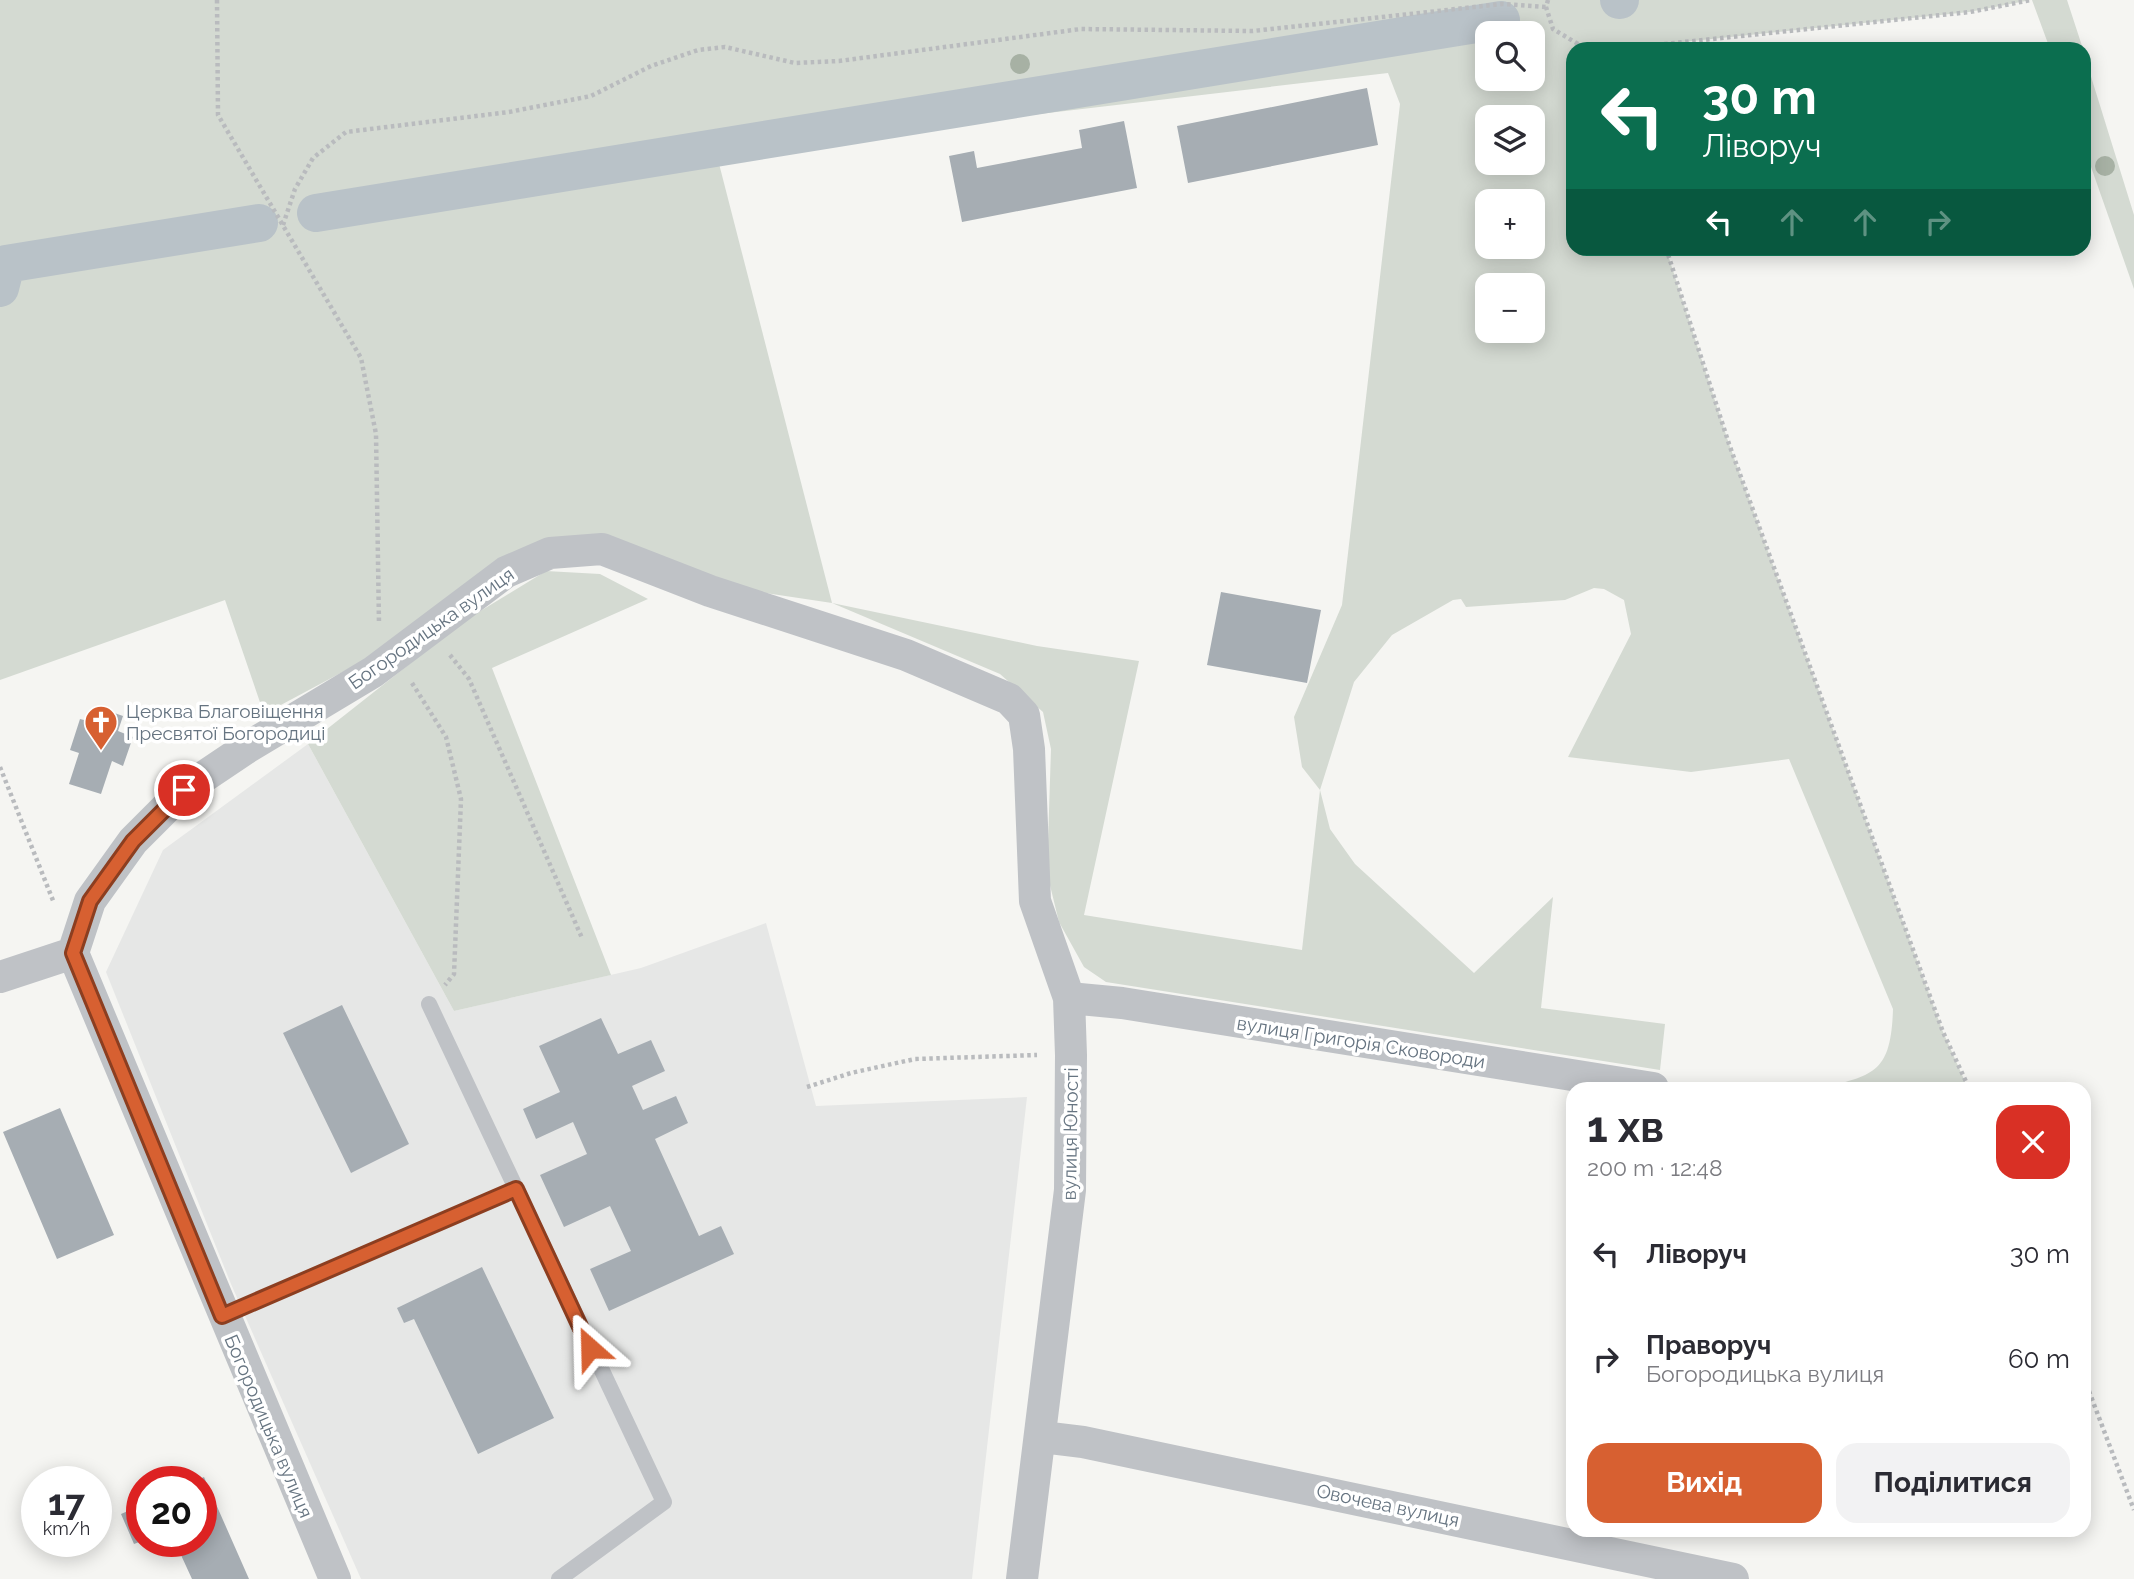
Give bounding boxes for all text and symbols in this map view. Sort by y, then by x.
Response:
map controls [1475,21,1545,343]
button: search [1475,21,1545,91]
text: 30 m [1702,68,1817,125]
icon: left [1587,70,1678,161]
button: layers [1475,105,1545,175]
text: Ліворуч [1702,127,1821,164]
button: + [1475,189,1545,259]
icon: left [1700,203,1738,241]
icon: ahead [1773,203,1811,241]
icon: ahead [1846,203,1884,241]
icon: right [1919,203,1957,241]
button: − [1475,273,1545,343]
street label: Богородицька вулиця [344,563,518,693]
place label: Церква Благовіщення Пресвятої Богородиці [126,700,325,744]
church icon: Церква Благовіщення Пресвятої Богородиці [82,703,120,752]
pin [154,760,214,820]
icon: arrive [165,771,203,809]
street label: вулиця Григорія Сковороди [1235,1011,1487,1073]
street label: вулиця Юності [1058,1067,1082,1201]
text: 1 хв [1587,1103,1664,1152]
button: close [1996,1105,2070,1179]
text: 200 m · 12:48 [1587,1154,1723,1181]
icon: left [1587,1235,1625,1273]
text: Ліворуч [1646,1239,1747,1269]
text: 30 m [2010,1239,2070,1269]
position arrow [553,1311,627,1385]
text: Праворуч [1646,1330,1771,1360]
street label: Богородицька вулиця [220,1331,318,1521]
icon: right [1587,1340,1625,1378]
text: 60 m [2008,1344,2070,1374]
text: Богородицька вулиця [1646,1360,1884,1387]
button: Вихід [1587,1443,1822,1523]
button: Поділитися [1836,1443,2070,1523]
speed limit sign: 20 [126,1466,217,1557]
street label: Овочева вулиця [1315,1479,1461,1531]
text: 17 [48,1482,85,1523]
text: km/h [43,1518,90,1539]

